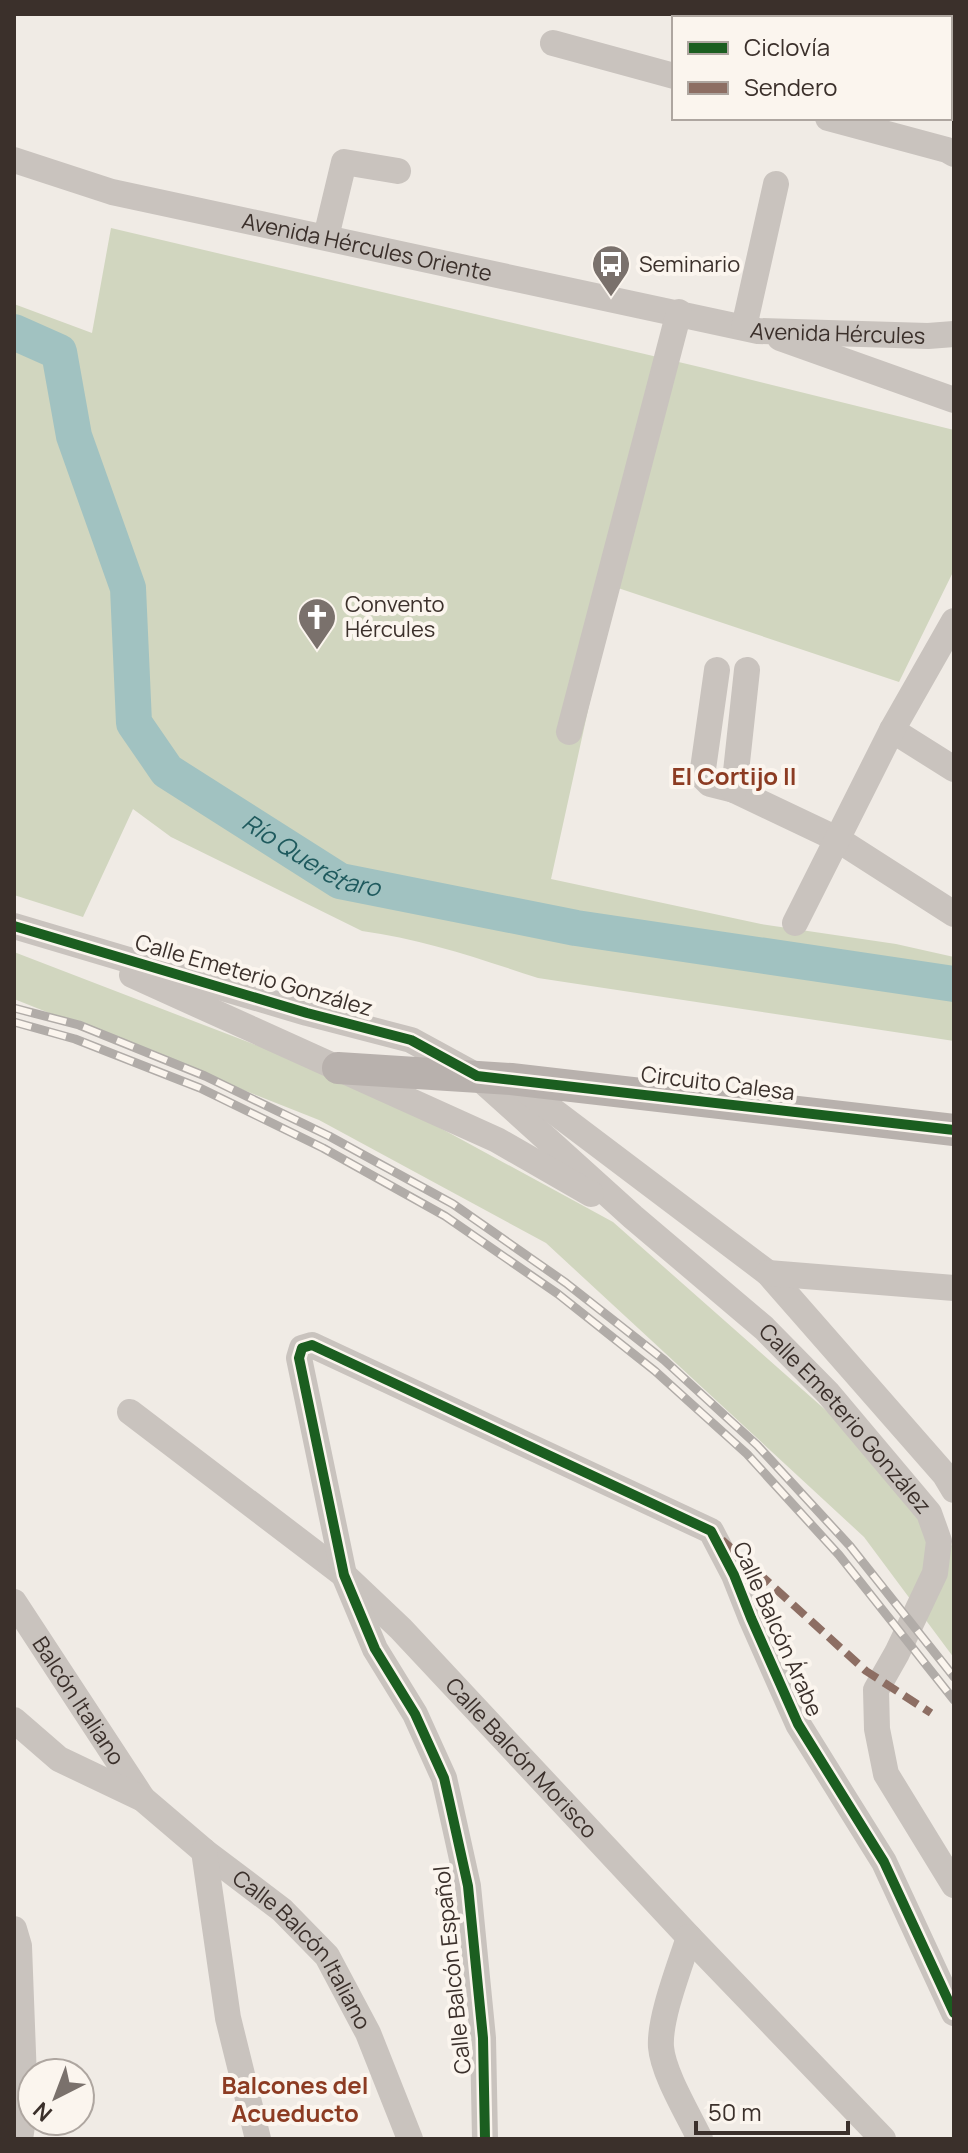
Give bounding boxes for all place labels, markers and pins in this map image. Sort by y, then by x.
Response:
bus stop icon: Seminario [590,243,632,298]
place label: Seminario [639,249,740,279]
place label: Convento Hércules [345,589,445,644]
church icon: Convento Hércules [296,596,338,651]

